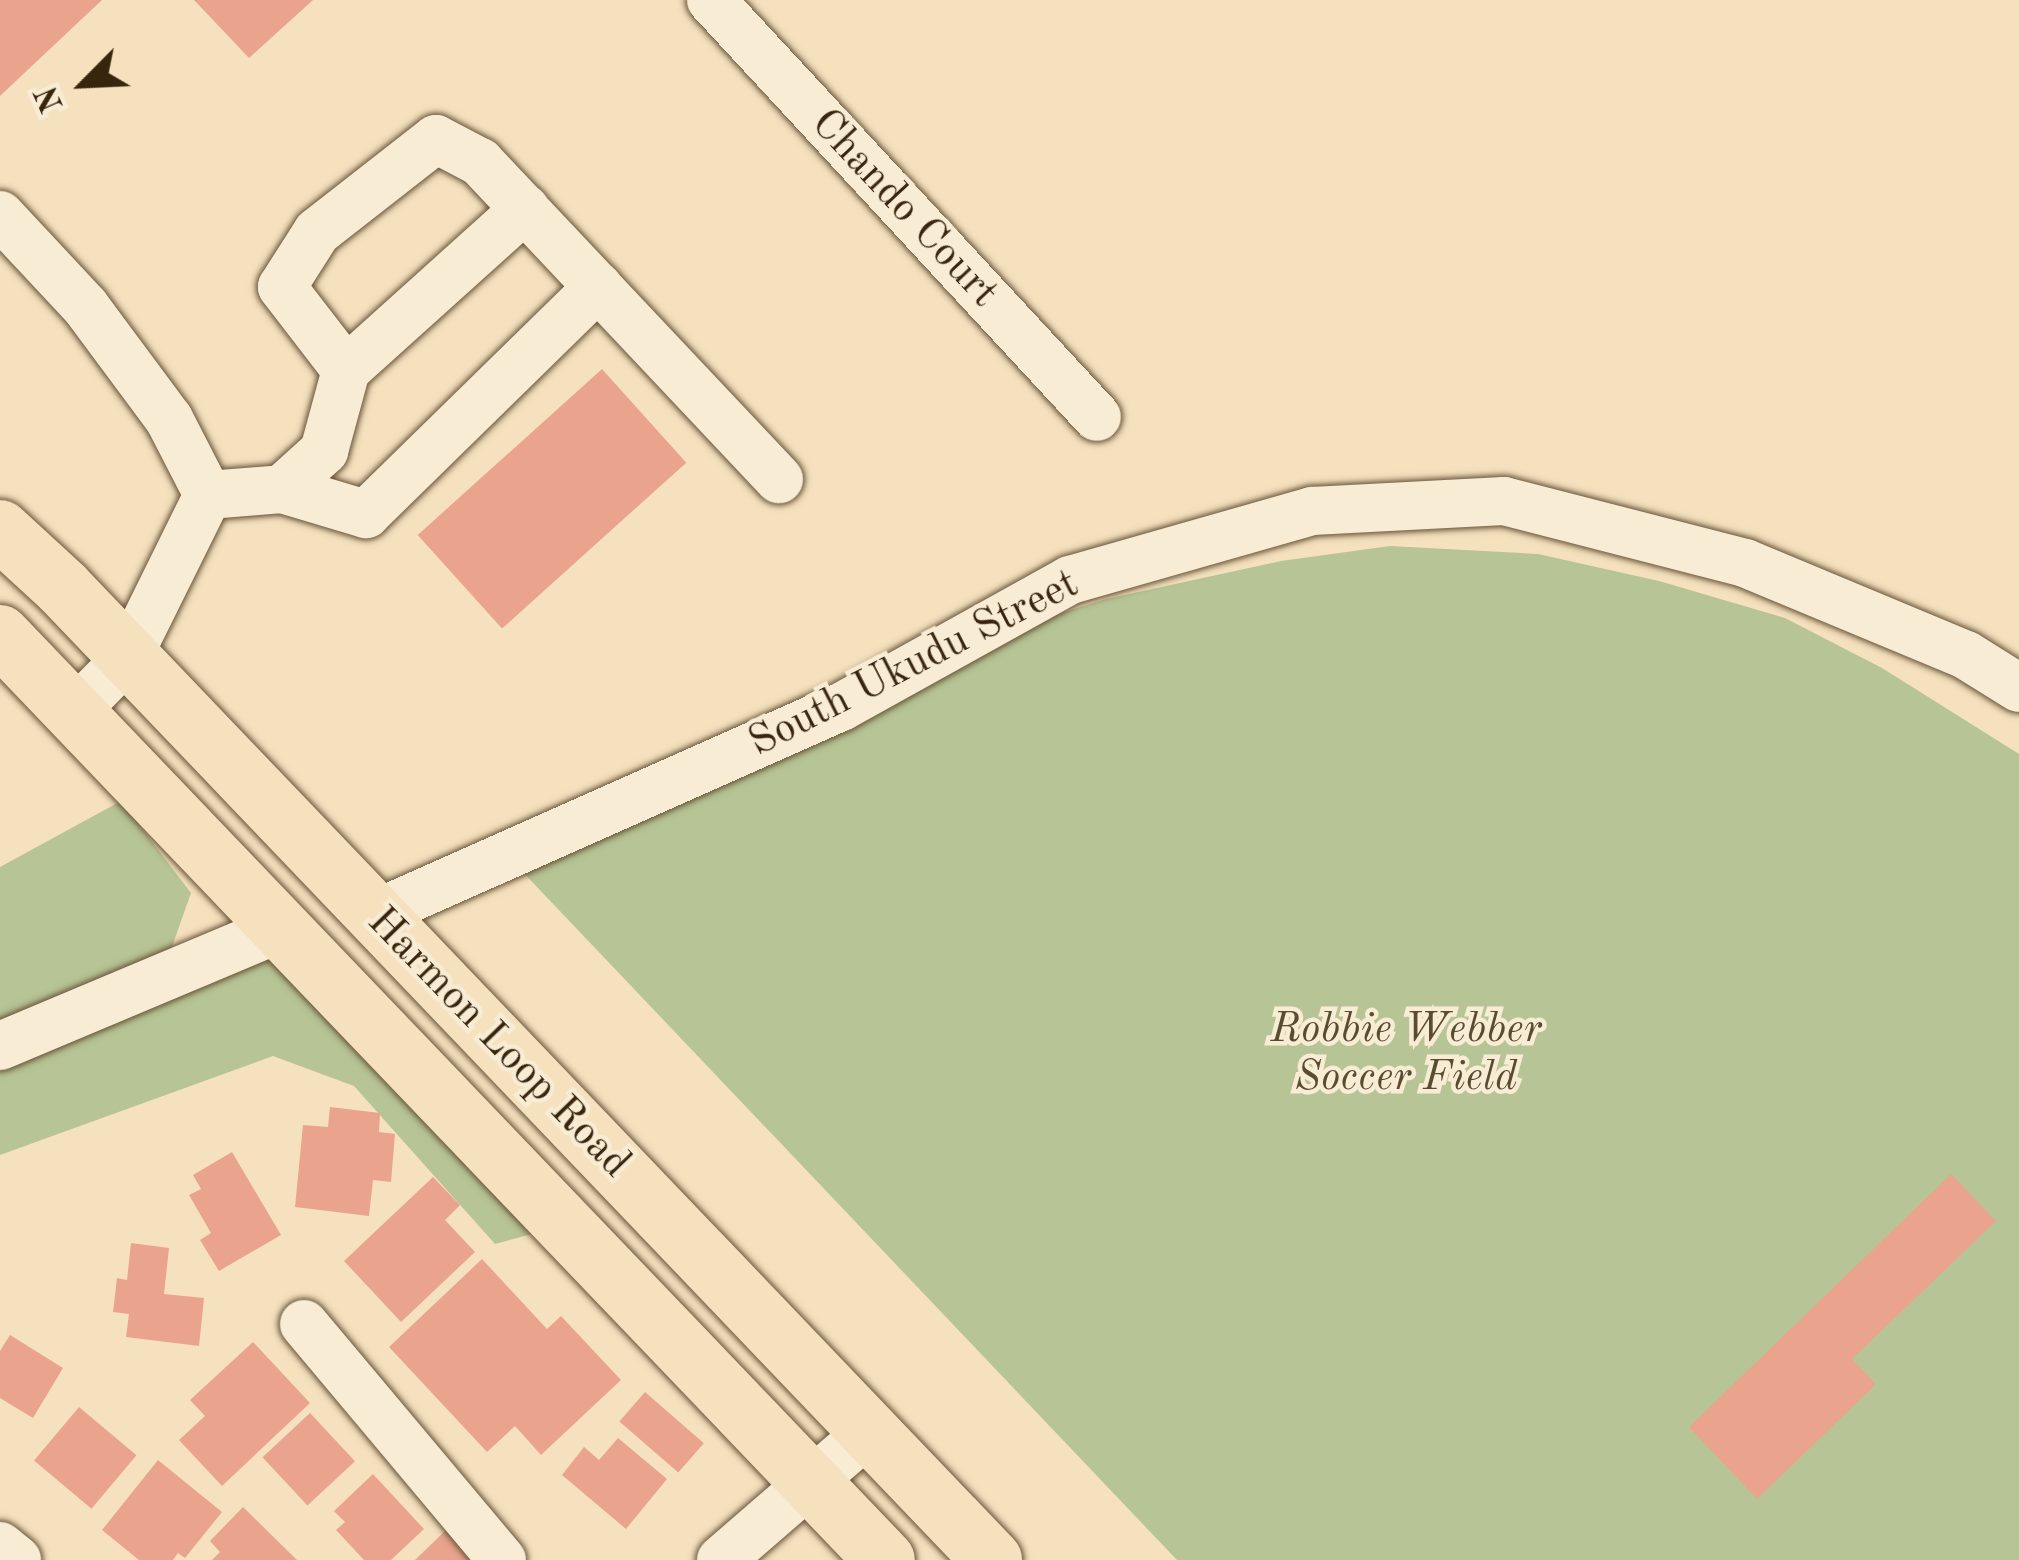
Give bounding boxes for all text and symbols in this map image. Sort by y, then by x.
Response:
north arrow [24,24,144,144]
text: N [30,81,71,117]
street label: Chando Court [800,100,1008,318]
street label: South Ukudu Street [741,559,1087,769]
street label: Harmon Loop Road [356,897,640,1189]
park label: Robbie Webber Soccer Field [1270,1005,1542,1104]

